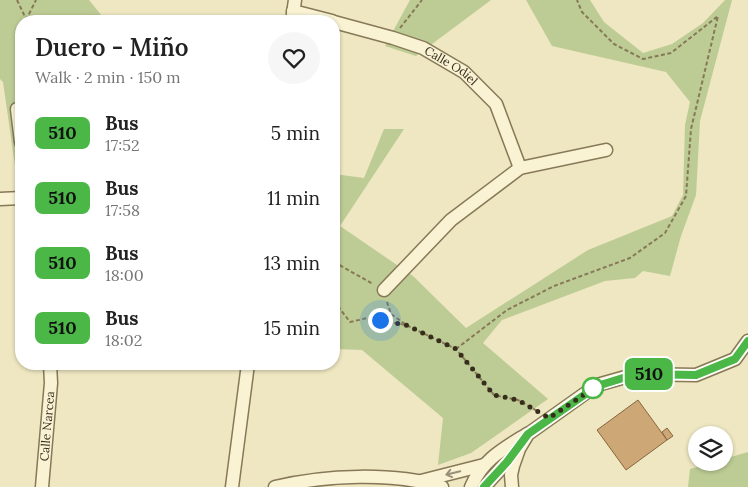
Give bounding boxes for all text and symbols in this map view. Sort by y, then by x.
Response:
text: Duero - Miño [35,32,189,63]
button: heart [268,32,320,84]
street label: Calle Odiel [422,43,481,88]
text: Walk · 2 min · 150 m [35,67,181,87]
text: Bus [105,111,138,135]
text: 510 [48,121,77,144]
text: 5 min [271,121,320,145]
text: 17:52 [105,135,140,155]
text: Bus [105,176,138,200]
text: 510 [48,186,77,209]
text: 11 min [267,186,320,210]
text: 17:58 [105,200,140,220]
text: Bus [105,241,138,265]
text: 510 [48,251,77,274]
text: 13 min [264,251,320,275]
text: 18:00 [105,265,144,285]
text: Bus [105,306,138,330]
your location [368,308,393,333]
text: 510 [48,316,77,339]
text: 15 min [264,316,320,340]
text: 18:02 [105,330,142,350]
line badge: 510 [620,358,678,390]
text: 510 [635,362,663,385]
unlabelled marker [582,377,604,399]
street label: Calle Narcea [36,391,57,462]
map controls [688,426,733,471]
button: layers [688,426,733,471]
one-way arrow [445,468,461,478]

